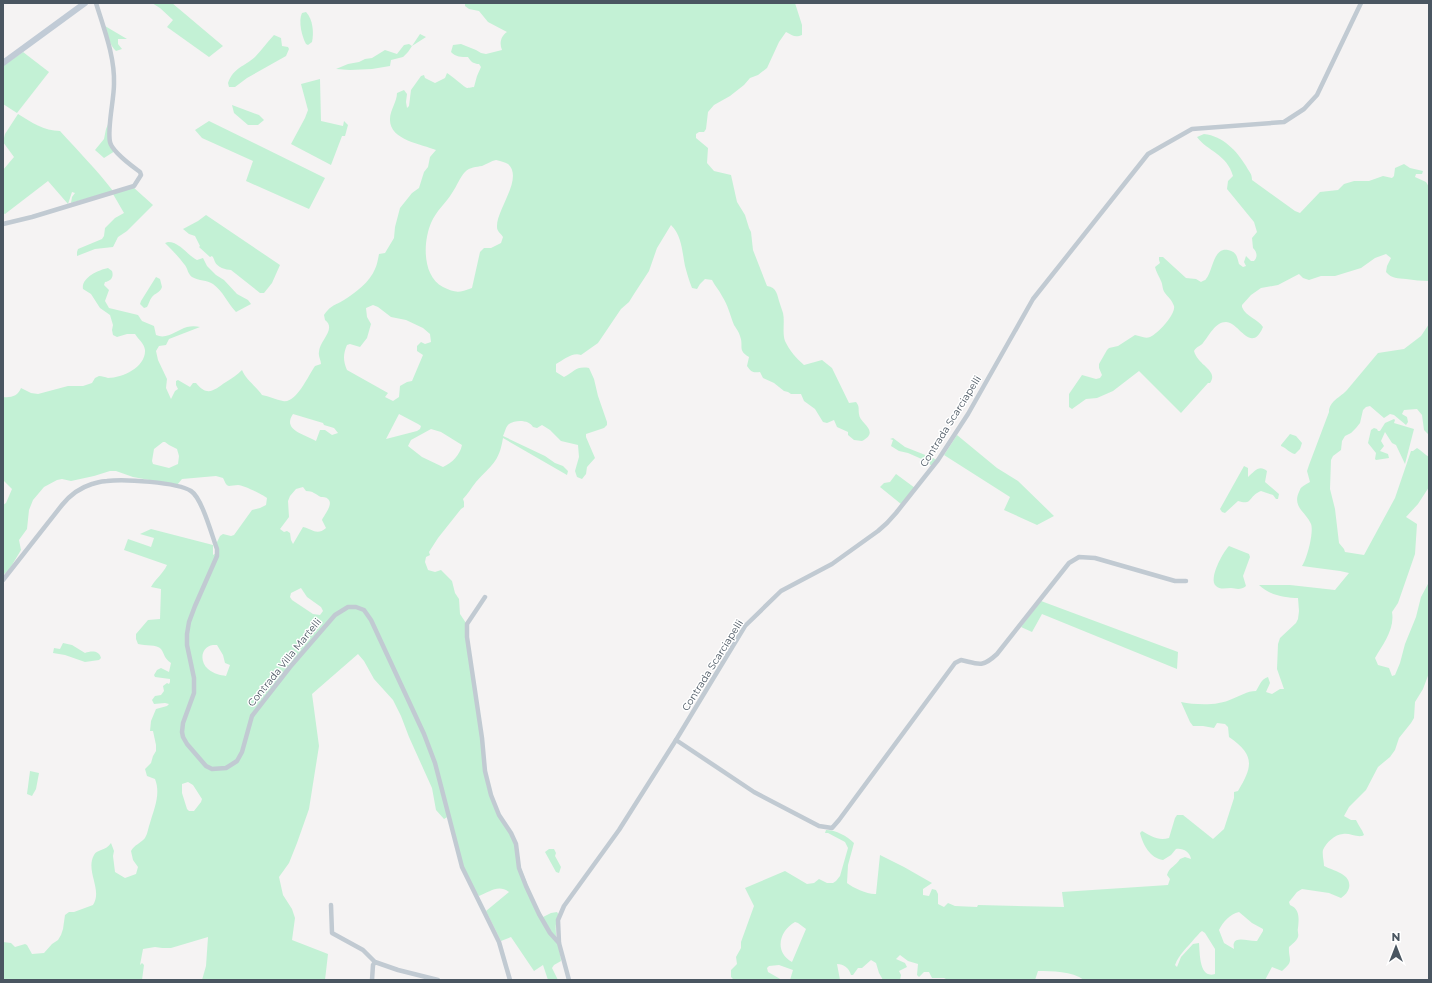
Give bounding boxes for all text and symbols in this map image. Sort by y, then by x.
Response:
street label: Contrada Scarciapelli [917,373,984,469]
street label: Contrada Villa Martelli [245,616,324,709]
street label: Contrada Scarciapelli [679,617,746,713]
north arrow [1376,927,1416,967]
text: N [1392,930,1400,944]

